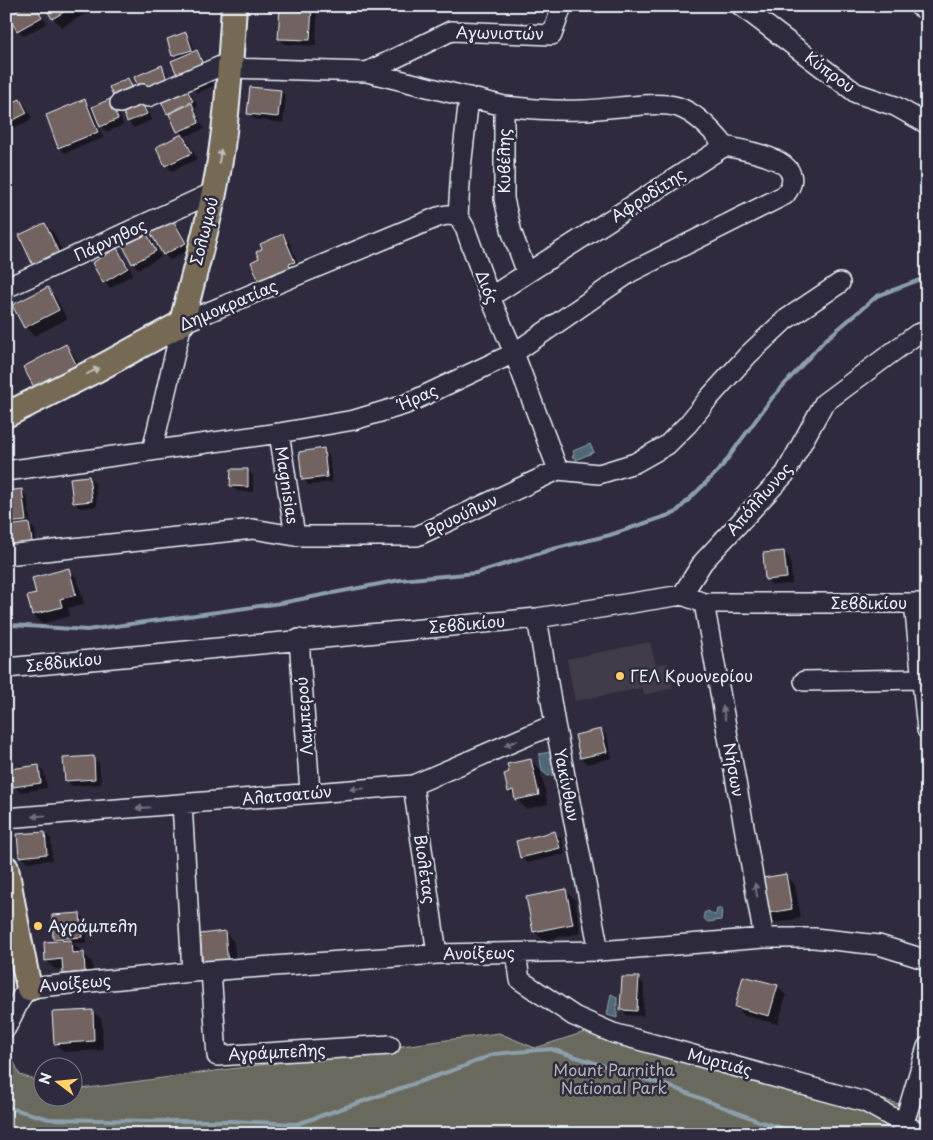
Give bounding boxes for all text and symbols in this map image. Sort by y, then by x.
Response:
street label: Αγωνιστών [456,19,544,45]
street label: Κύπρου [800,45,861,98]
street label: Κυβέλης [491,128,515,194]
one-way arrow [216,148,224,164]
street label: Αφροδίτης [605,161,690,227]
street label: Σολωμού [183,194,223,268]
street label: Πάρνηθος [69,212,150,266]
street label: Διός [471,266,505,307]
street label: Δημοκρατίας [175,273,280,336]
one-way arrow [86,367,100,375]
street label: Ήρας [392,377,441,416]
street label: Magnisias [270,444,306,525]
street label: Απόλλωνος [720,457,797,540]
street label: Βρυούλων [420,487,501,542]
street label: Σεβδικίου [831,590,907,614]
street label: Σεβδικίου [428,608,506,638]
street label: Σεβδικίου [25,645,103,677]
place label: ΓΕΛ Κρυονερίου [630,663,753,687]
marker: ΓΕΛ Κρυονερίου [614,670,626,682]
street label: Λαμπερού [288,676,318,756]
one-way arrow [719,704,727,720]
one-way arrow [504,740,518,748]
street label: Νήσων [718,741,752,799]
street label: Υακίνθων [549,746,587,824]
street label: Αλατσατών [241,778,333,810]
one-way arrow [349,785,365,793]
one-way arrow [134,804,150,812]
one-way arrow [31,812,47,820]
street label: Βιολέτας [409,833,443,905]
one-way arrow [751,882,759,898]
place label: Αγράμπελη [48,913,138,937]
marker: Αγράμπελη [32,920,44,932]
street label: Ανοίξεως [443,939,515,965]
street label: Ανοίξεως [38,967,112,997]
street label: Αγράμπελης [228,1036,326,1066]
street label: Μυρτιάς [685,1041,755,1081]
park label: Mount Parnitha National Park [553,1057,675,1099]
north arrow [32,1058,82,1108]
text: N [33,1070,57,1087]

